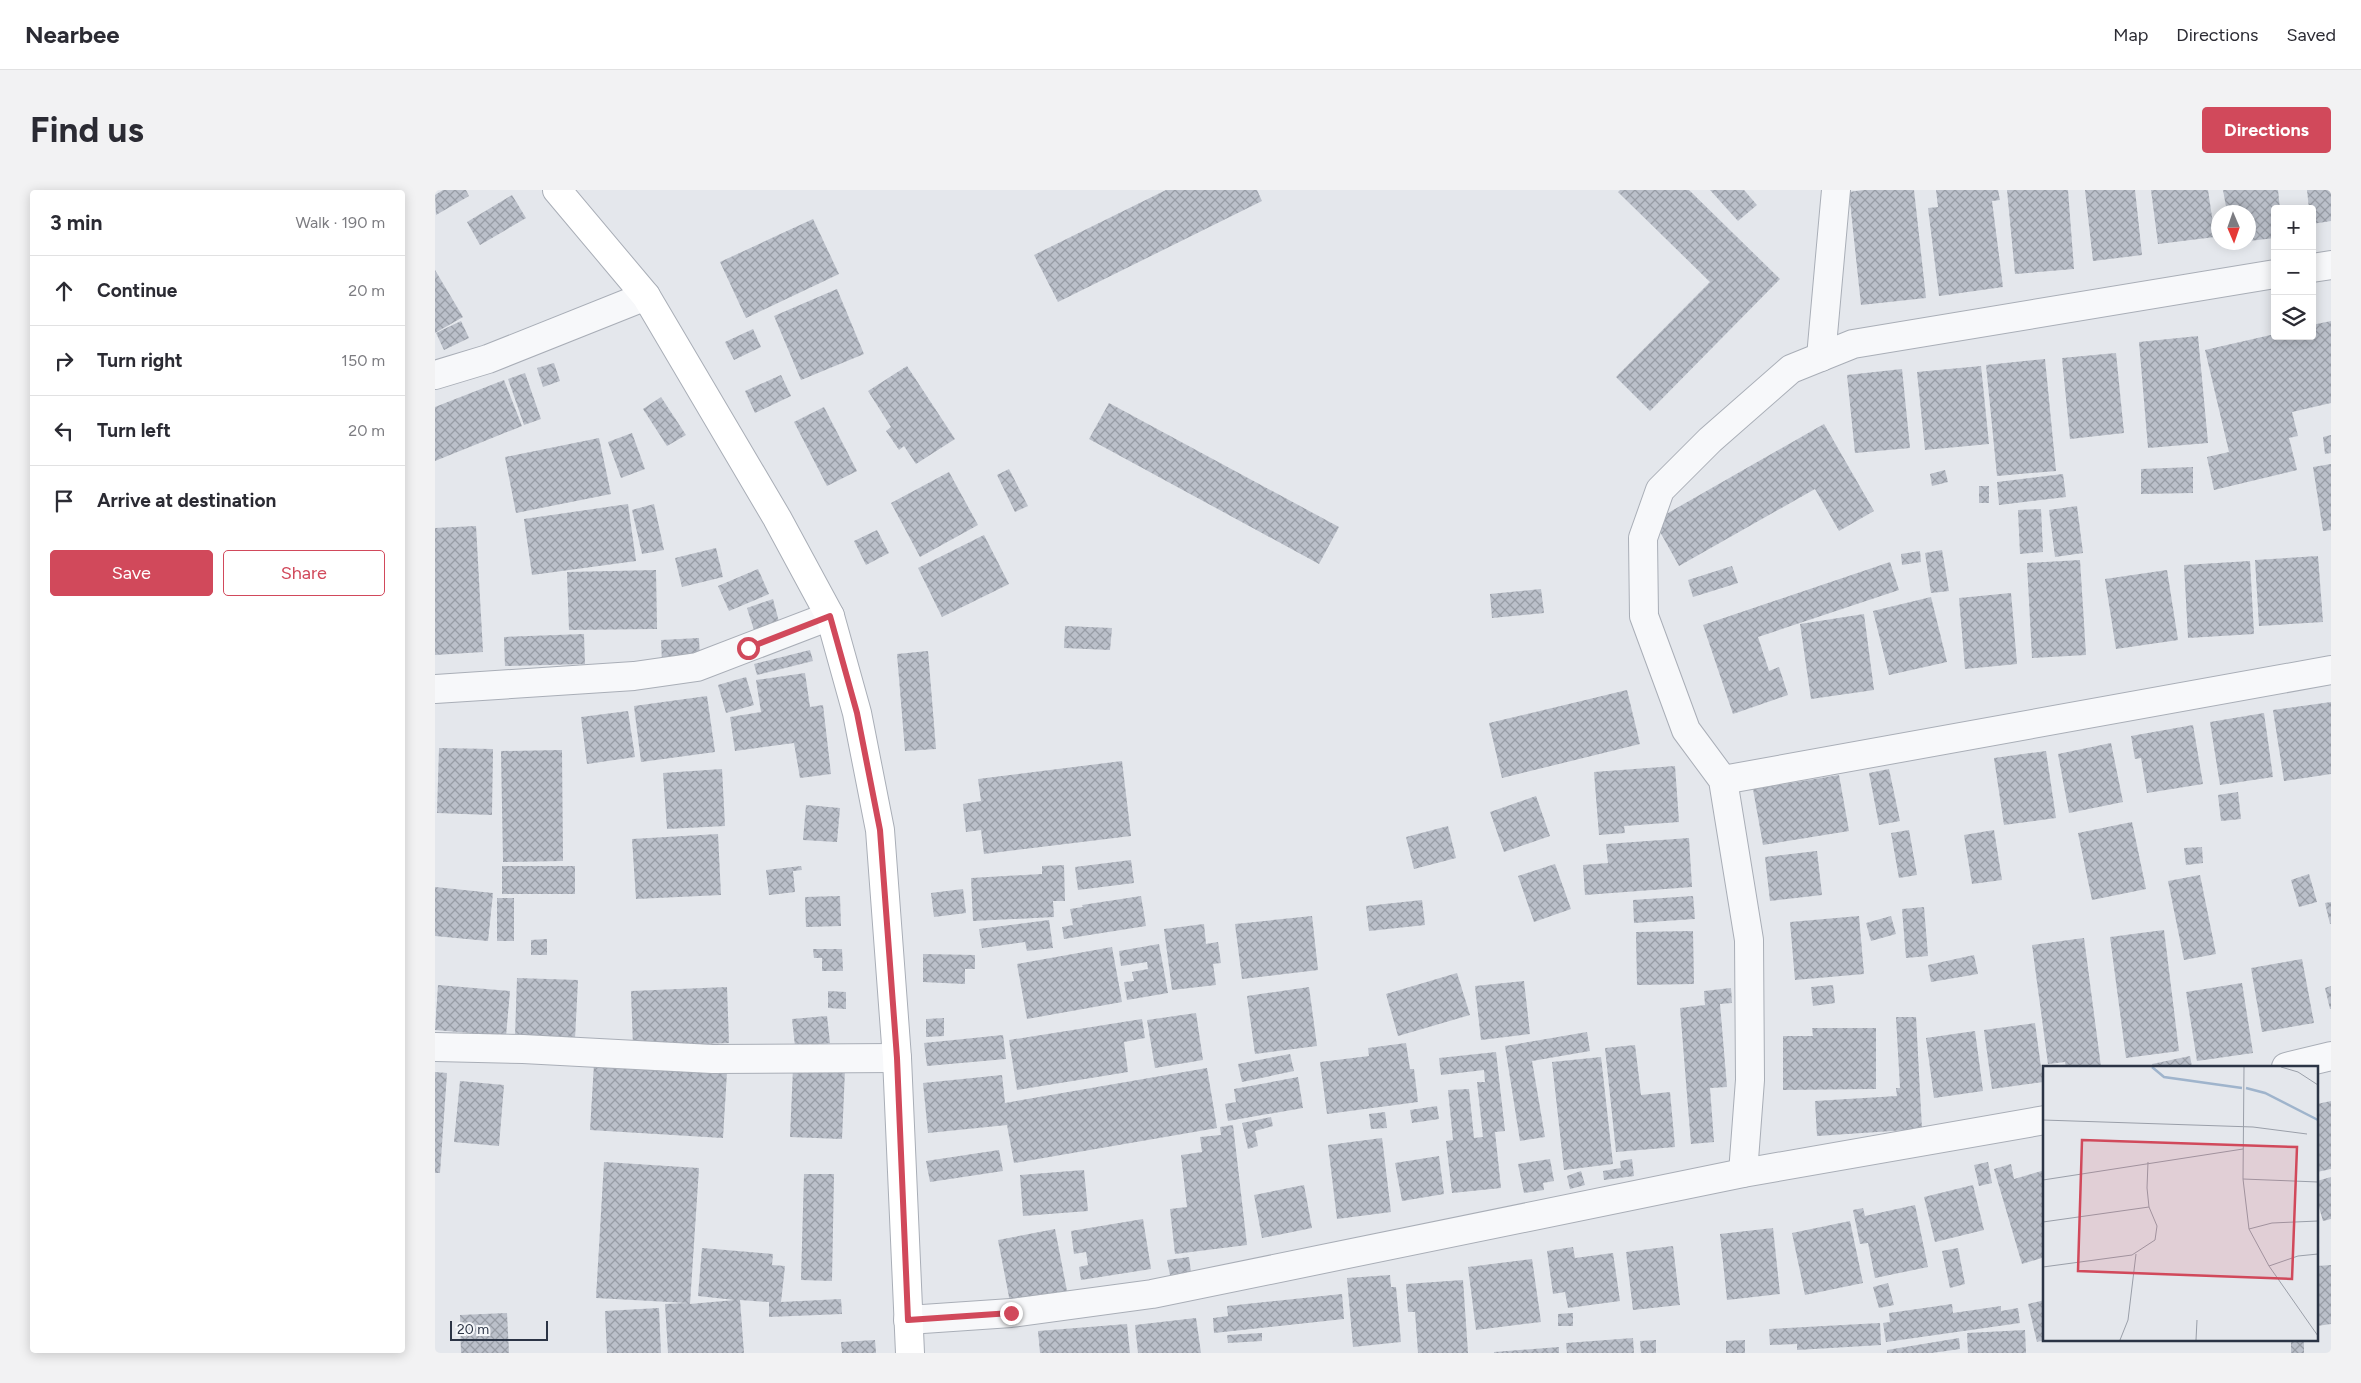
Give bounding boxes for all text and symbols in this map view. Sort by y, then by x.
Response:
text: Nearbee [25,20,120,49]
text: Map [2113,24,2148,46]
text: Directions [2176,24,2258,46]
text: Saved [2286,24,2336,46]
button: Directions [2202,107,2331,153]
text: Find us [30,109,144,151]
north arrow [2211,205,2256,250]
map controls [2271,205,2316,340]
button: + [2271,205,2316,250]
text: 3 min [50,210,102,235]
text: Walk · 190 m [295,213,385,232]
button: − [2271,250,2316,295]
icon: ahead [50,277,78,305]
text: Continue [97,279,177,302]
text: 20 m [348,281,385,300]
button: layers [2271,295,2316,340]
icon: right [50,347,78,375]
text: Turn right [97,349,183,372]
text: 150 m [341,351,385,370]
icon: left [50,417,78,445]
text: Turn left [97,419,171,442]
text: 20 m [348,421,385,440]
icon: arrive [50,487,78,515]
text: Arrive at destination [97,489,276,512]
button: Save [50,550,213,596]
button: Share [223,550,385,596]
route start [737,637,760,660]
inset map [2043,1066,2319,1340]
route end [1000,1302,1023,1325]
scale bar [450,1318,547,1341]
text: 20 m [457,1321,489,1338]

